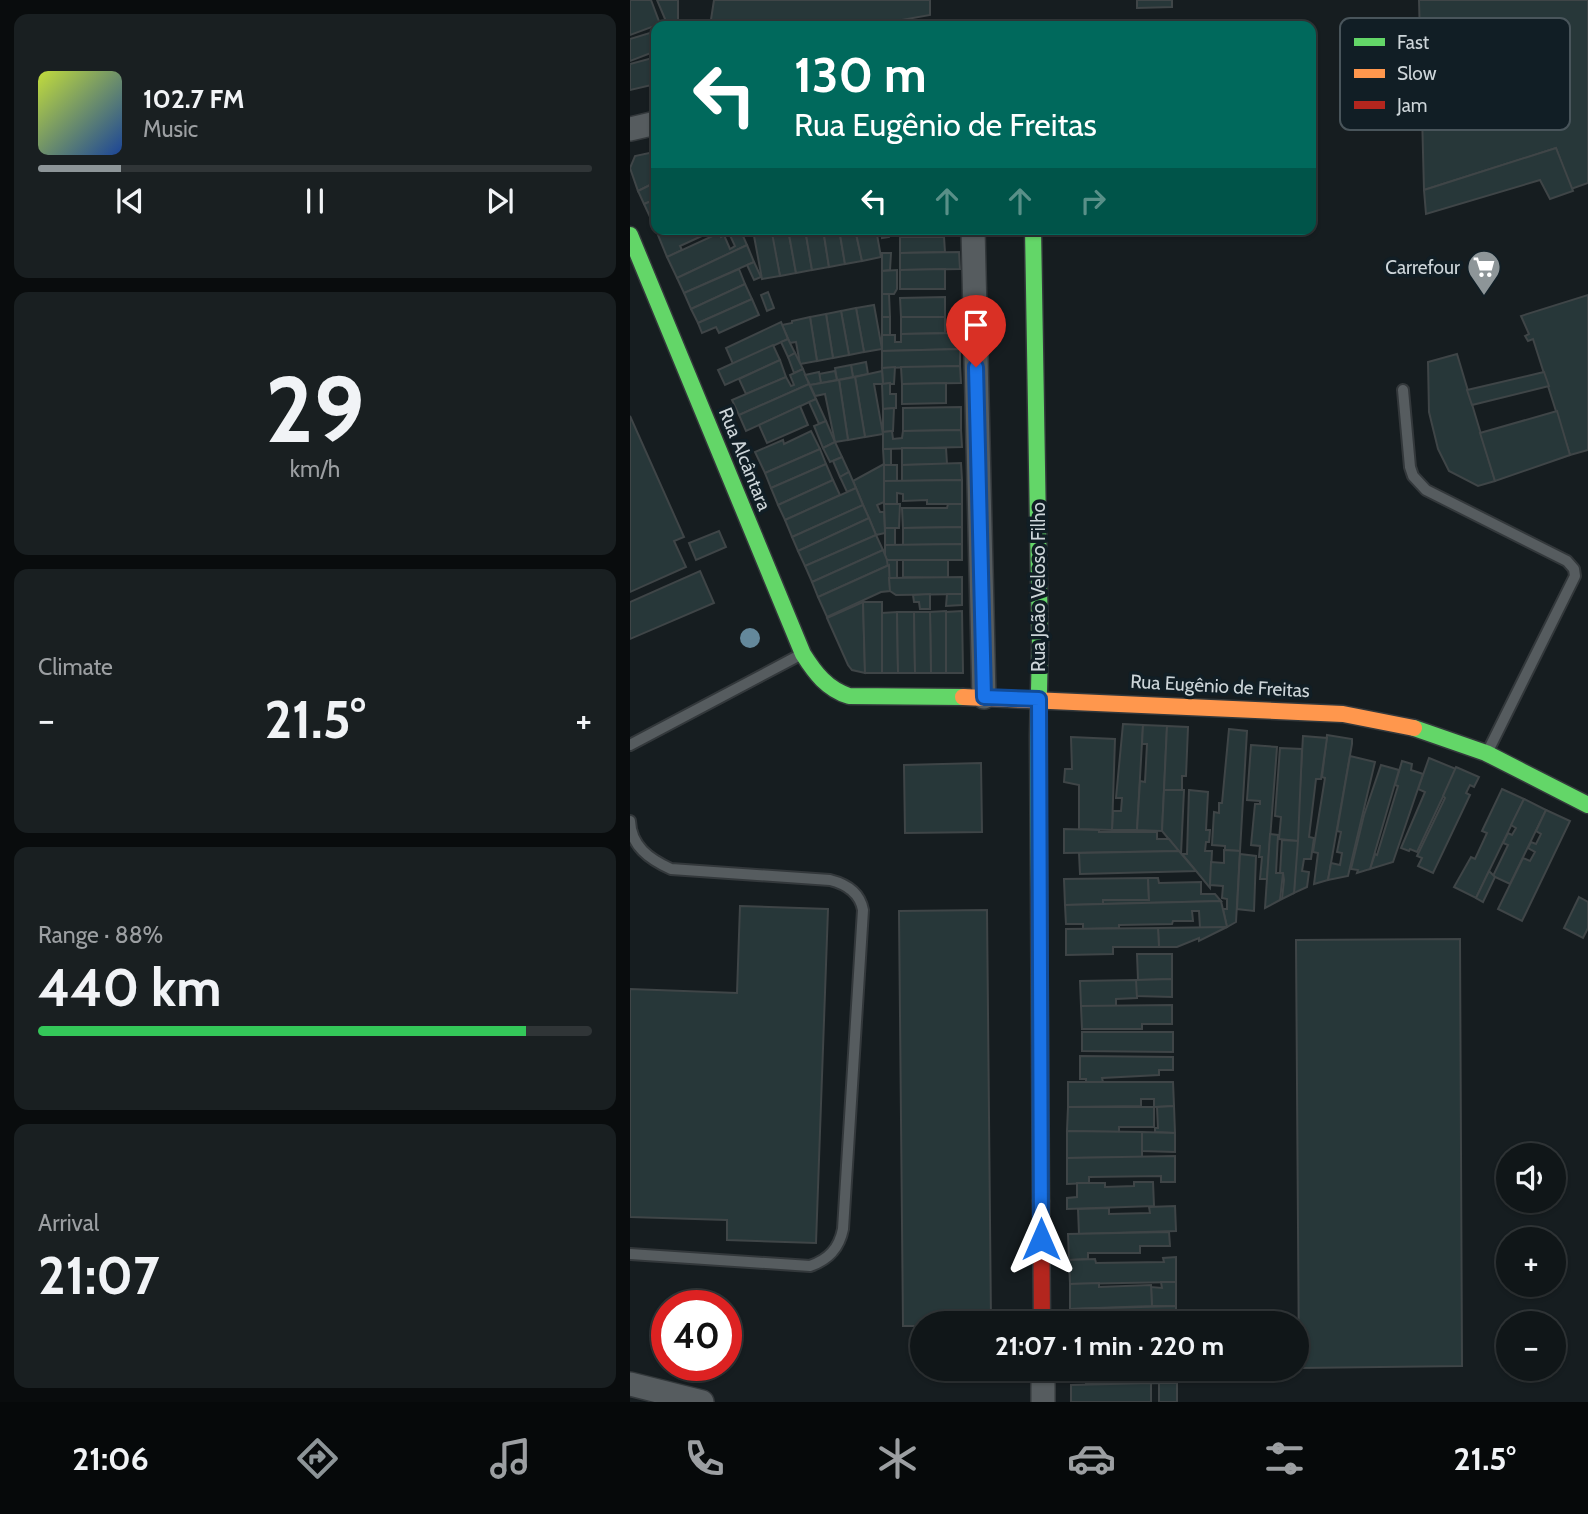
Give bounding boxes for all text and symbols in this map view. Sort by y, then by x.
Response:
legend [1340,18,1570,130]
text: Fast [1397,31,1430,54]
text: 130 m [794,45,927,104]
icon: left [679,49,770,140]
text: Slow [1397,62,1437,85]
text: 102.7 FM [143,83,244,115]
text: Jam [1396,94,1427,117]
text: Rua Eugênio de Freitas [794,105,1097,144]
text: Music [143,115,198,143]
icon: previous [111,182,149,220]
icon: pause [296,182,334,220]
icon: next [481,182,519,220]
icon: left [855,182,893,220]
icon: ahead [928,182,966,220]
icon: ahead [1001,182,1039,220]
icon: right [1074,182,1112,220]
supermarket icon: Carrefour [1465,248,1503,297]
place label: Carrefour [1385,256,1460,279]
pin [946,295,1006,367]
icon: arrive [957,306,995,344]
text: 29 [265,354,365,465]
street label: Rua Alcântara [714,404,776,514]
text: km/h [290,455,340,483]
street label: Rua João Veloso Filho [1027,502,1050,672]
text: Climate [38,653,113,681]
street label: Rua Eugênio de Freitas [1130,670,1311,702]
text: 21.5° [264,688,366,751]
text: − [38,696,55,743]
text: + [575,696,592,743]
text: Range · 88% [38,921,163,949]
text: 440 km [38,956,221,1019]
map controls [1496,1143,1566,1381]
button: sound [1496,1143,1566,1213]
position arrow [1004,1202,1078,1276]
text: Arrival [38,1209,99,1237]
button: + [1496,1227,1566,1297]
text: 21:07 [38,1244,159,1307]
speed limit sign: 40 [651,1290,742,1381]
button: − [1496,1311,1566,1381]
text: 21:07 · 1 min · 220 m [995,1330,1224,1362]
icon: directions [293,1434,342,1483]
icon: music [486,1434,535,1483]
icon: phone [680,1434,729,1483]
icon: climate [873,1434,922,1483]
icon: car [1067,1434,1116,1483]
icon: filters [1260,1434,1309,1483]
text: 21:06 [72,1439,149,1478]
text: 21.5° [1453,1439,1516,1478]

